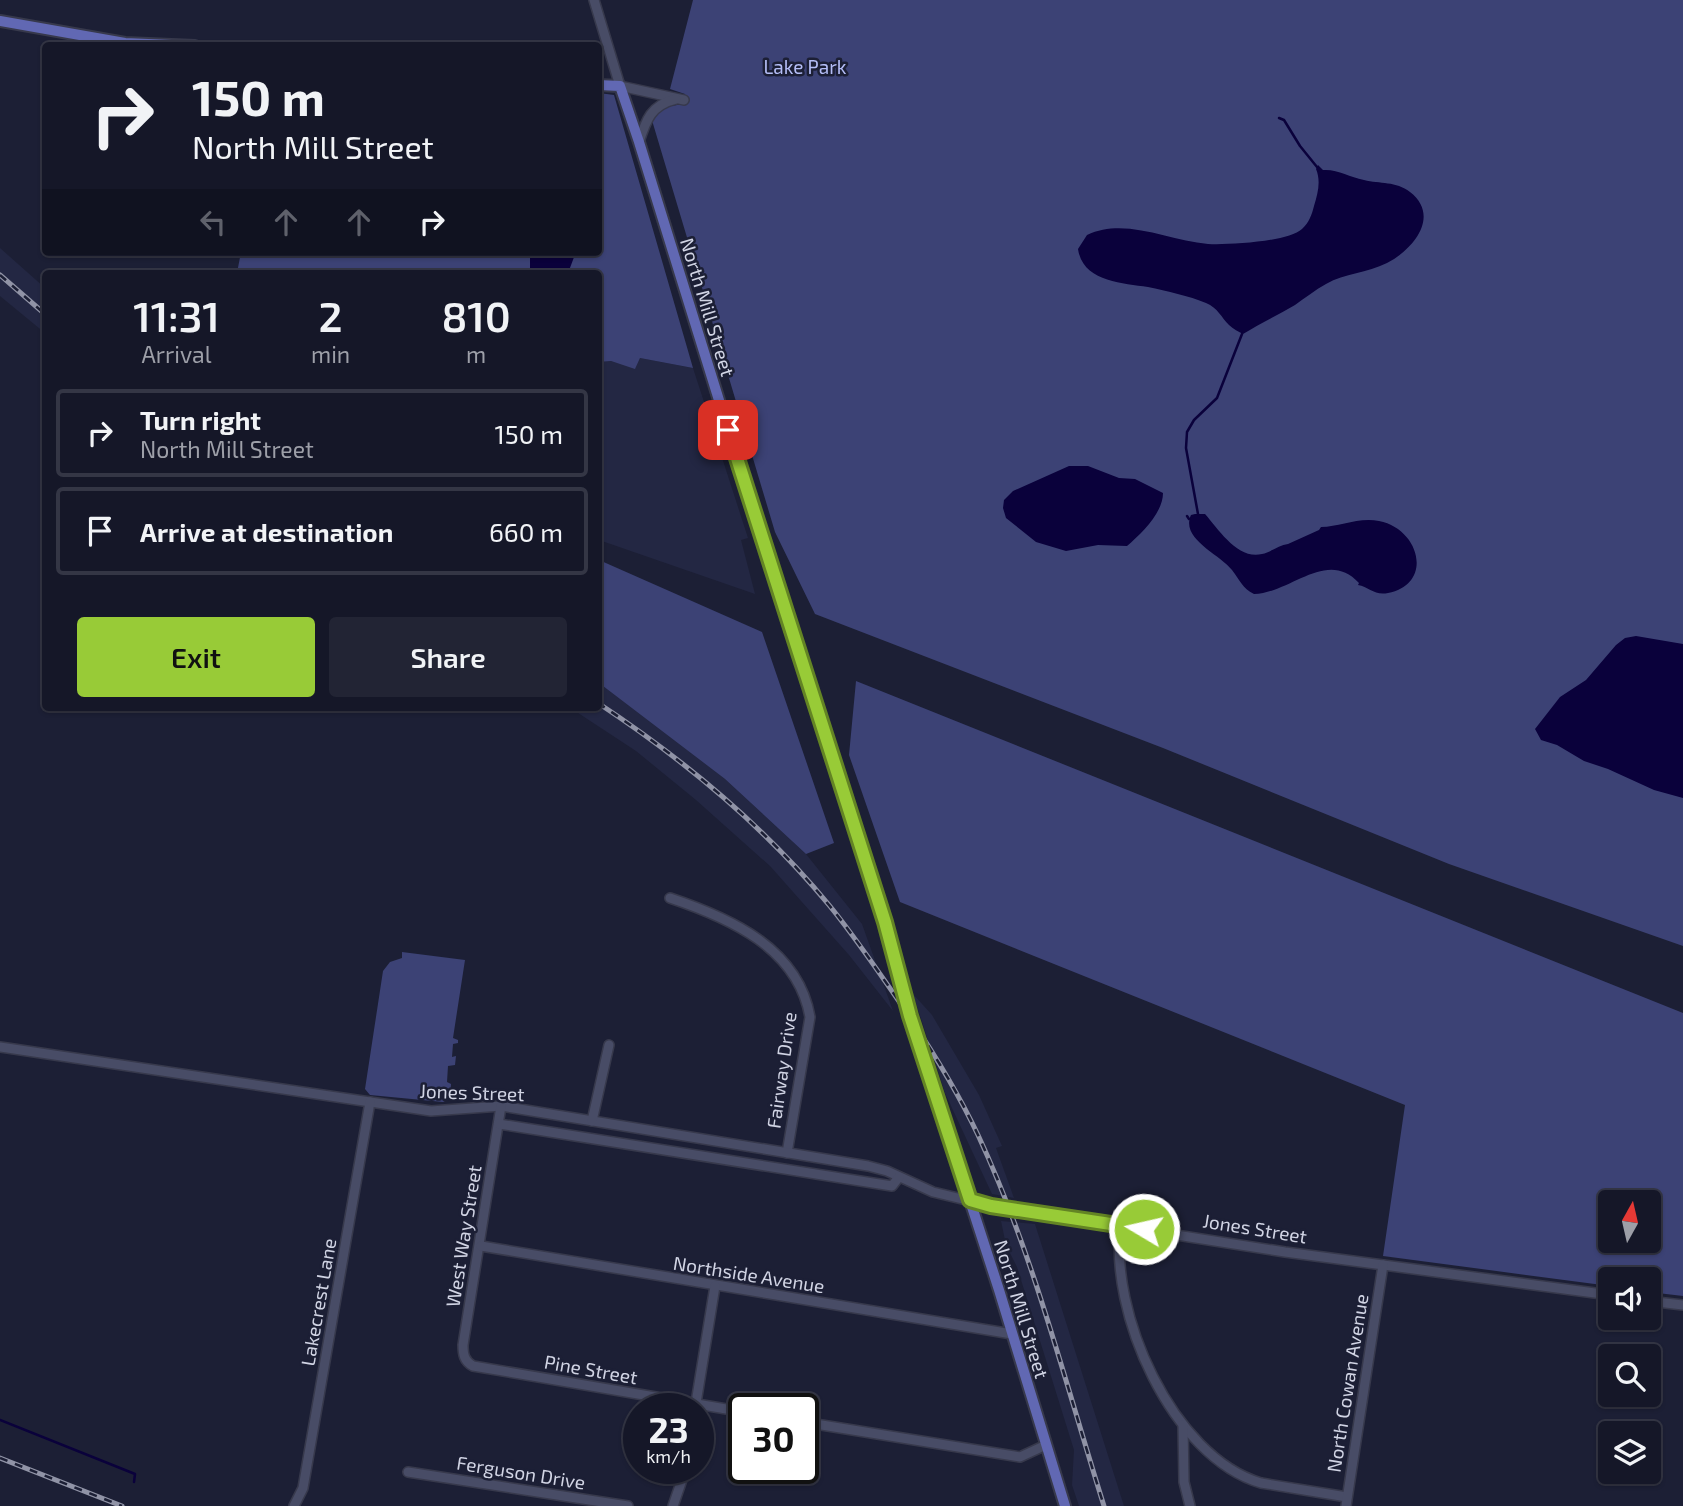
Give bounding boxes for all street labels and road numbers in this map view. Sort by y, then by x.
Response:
street label: North Mill Street [676,235,740,379]
street label: Fairway Drive [761,1010,801,1130]
street label: Jones Street [419,1079,525,1105]
street label: West Way Street [440,1163,486,1309]
street label: Jones Street [1201,1208,1309,1248]
street label: Lakecrest Lane [295,1236,341,1368]
street label: North Mill Street [990,1237,1054,1381]
street label: Northside Avenue [672,1251,826,1297]
street label: North Cowan Avenue [1322,1292,1372,1474]
street label: Pine Street [543,1349,639,1389]
street label: Ferguson Drive [455,1450,587,1494]

